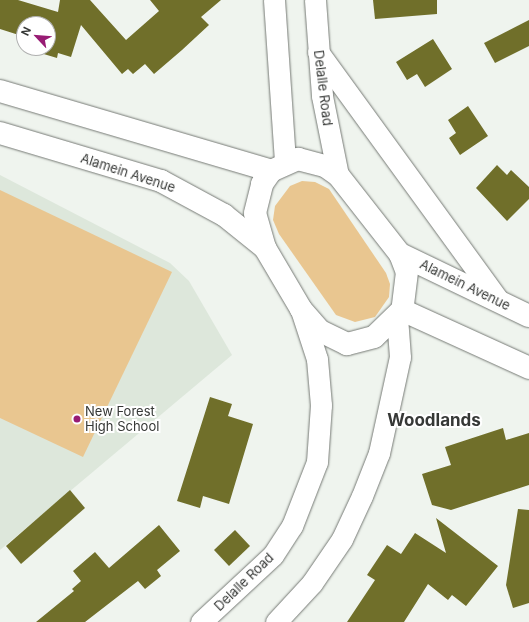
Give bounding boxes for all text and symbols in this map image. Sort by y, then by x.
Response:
north arrow [16,16,56,56]
text: N [18,24,34,38]
street label: Delalle Road [311,49,335,127]
street label: Alamein Avenue [79,150,177,196]
street label: Alamein Avenue [417,256,513,314]
place label: New Forest High School [85,404,159,435]
district label: Woodlands [387,411,481,431]
marker: New Forest High School [72,414,82,424]
street label: Delalle Road [211,550,277,614]

